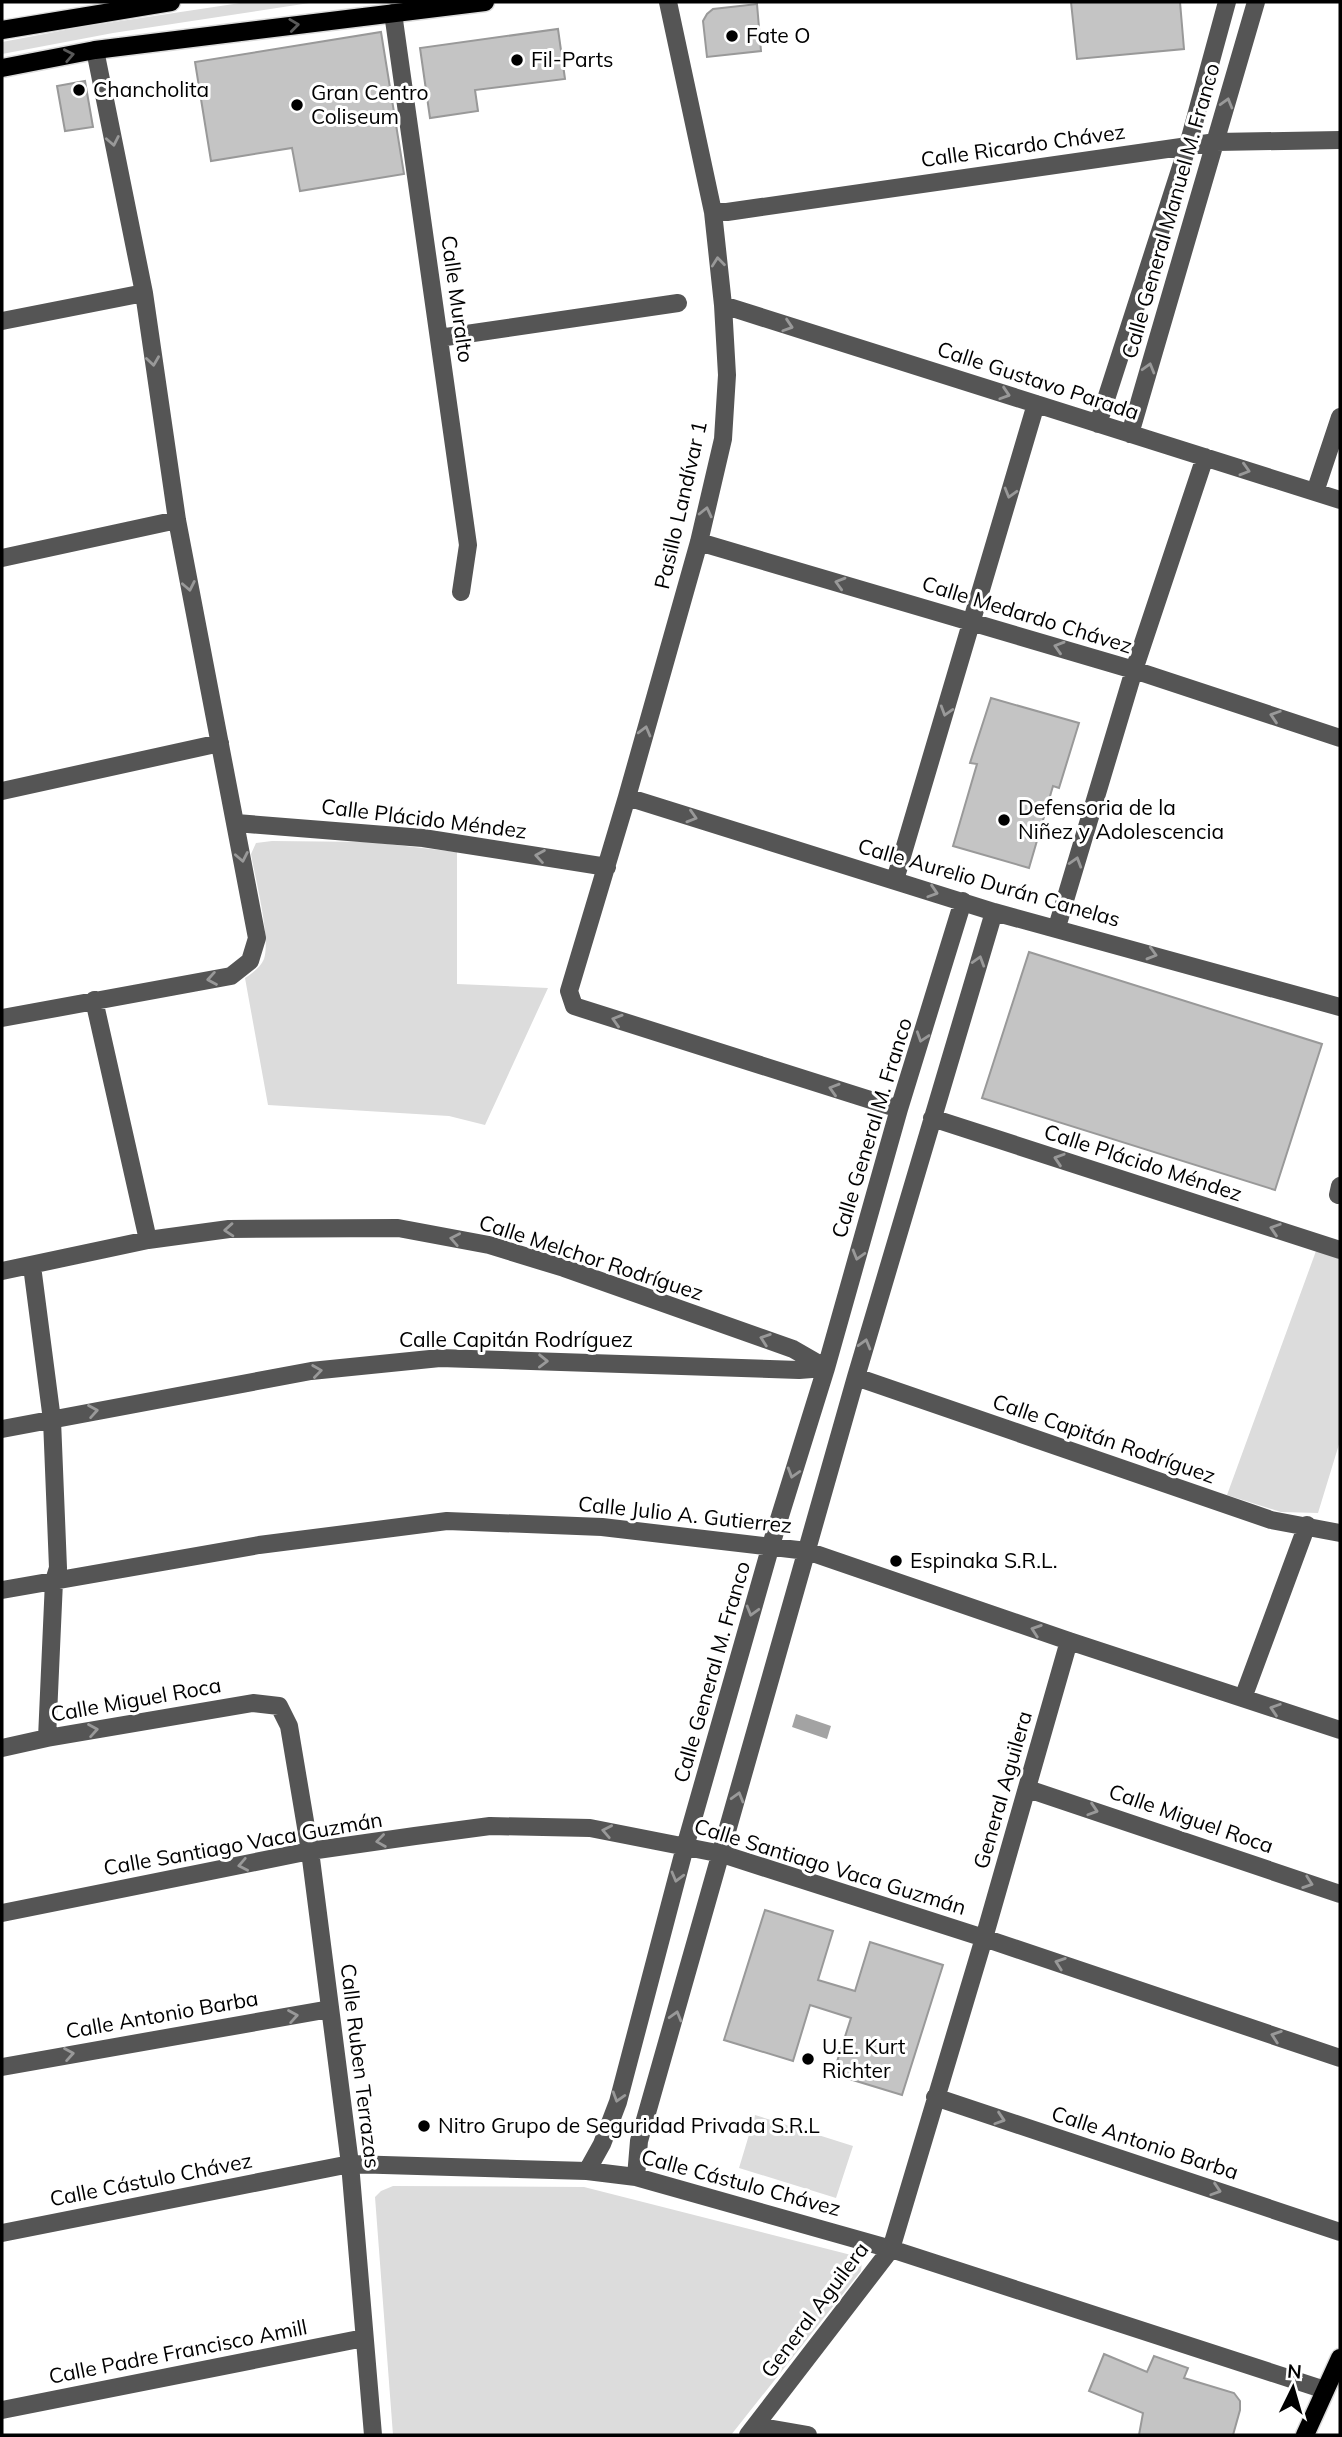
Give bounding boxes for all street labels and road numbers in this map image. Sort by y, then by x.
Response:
street label: Calle General Manuel M. Franco [1115,60,1225,361]
street label: Calle Ricardo Chávez [919,118,1127,172]
street label: Calle Muralto [436,234,480,364]
street label: Calle Gustavo Parada [934,335,1143,425]
street label: Pasillo Landívar 1 [648,418,712,591]
street label: Calle Medardo Chávez [919,570,1135,658]
street label: Calle Plácido Méndez [320,792,528,844]
street label: Calle Aurelio Durán Canelas [855,832,1123,932]
street label: Calle General M. Franco [825,1014,917,1241]
street label: Calle Plácido Méndez [1041,1118,1246,1206]
street label: Calle Melchor Rodríguez [476,1208,707,1306]
street label: Calle Capitán Rodríguez [399,1326,633,1352]
street label: Calle Capitán Rodríguez [989,1388,1219,1488]
street label: Calle Julio A. Gutierrez [577,1490,793,1538]
street label: Calle General M. Franco [667,1558,755,1785]
street label: Calle Miguel Roca [49,1671,223,1727]
street label: General Aguilera [967,1708,1037,1872]
street label: Calle Miguel Roca [1106,1778,1277,1858]
street label: Calle Santiago Vaca Guzmán [101,1806,384,1880]
street label: Calle Santiago Vaca Guzmán [691,1812,969,1920]
street label: Calle Ruben Terrazas [336,1962,386,2170]
street label: Calle Antonio Barba [64,1984,260,2044]
street label: Calle Antonio Barba [1049,2100,1242,2185]
street label: Calle Cástulo Chávez [639,2143,844,2221]
street label: Calle Cástulo Chávez [48,2147,254,2211]
street label: General Aguilera [755,2237,874,2382]
street label: Calle Padre Francisco Amill [46,2313,309,2389]

